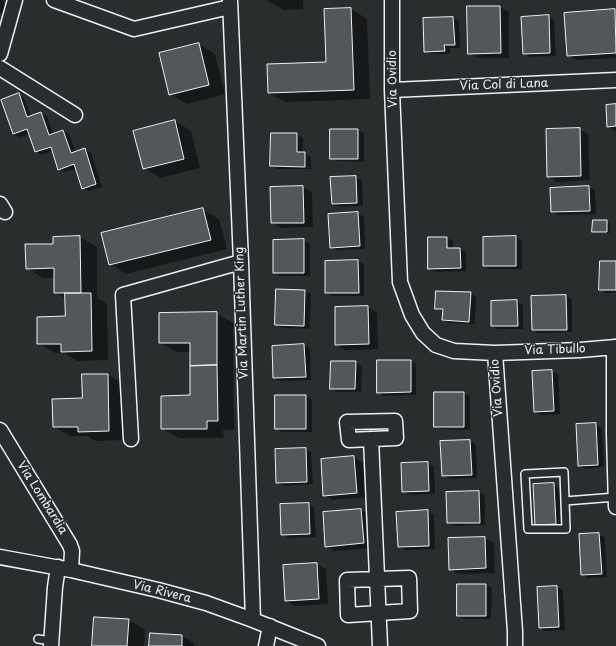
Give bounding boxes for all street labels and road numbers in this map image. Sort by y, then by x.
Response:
street label: Via Ovidio [385,50,401,108]
street label: Via Col di Lana [459,76,549,94]
street label: Via Martin Luther King [232,247,252,379]
street label: Via Tibullo [524,342,586,358]
street label: Via Ovidio [488,359,506,417]
street label: Via Lombardia [14,459,70,537]
street label: Via Rivera [131,578,193,606]

